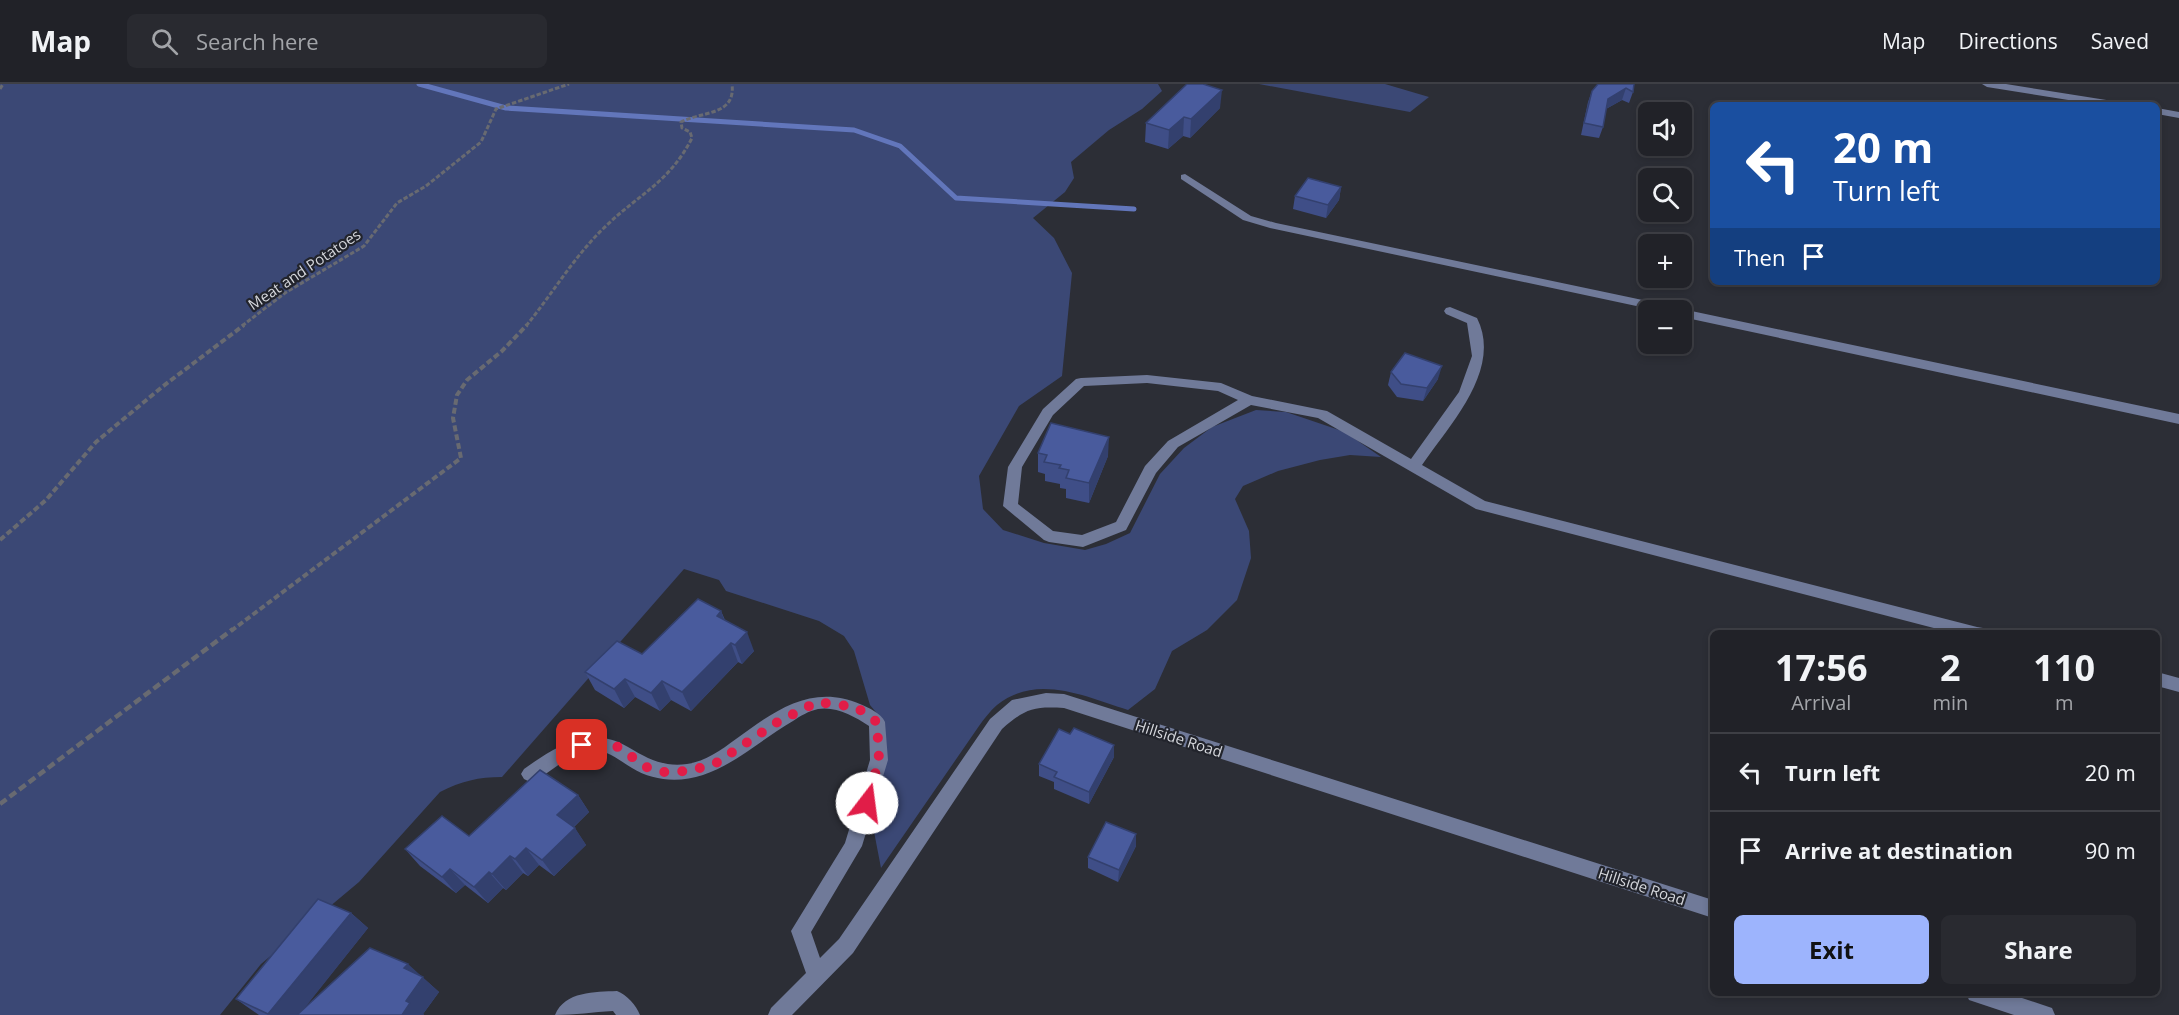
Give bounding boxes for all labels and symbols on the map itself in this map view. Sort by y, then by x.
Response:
street label: Meat and Potatoes [244,224,364,314]
street label: Hillside Road [1133,714,1225,762]
pin [556,719,607,770]
position arrow [835,771,899,835]
street label: Hillside Road [1596,862,1688,910]

